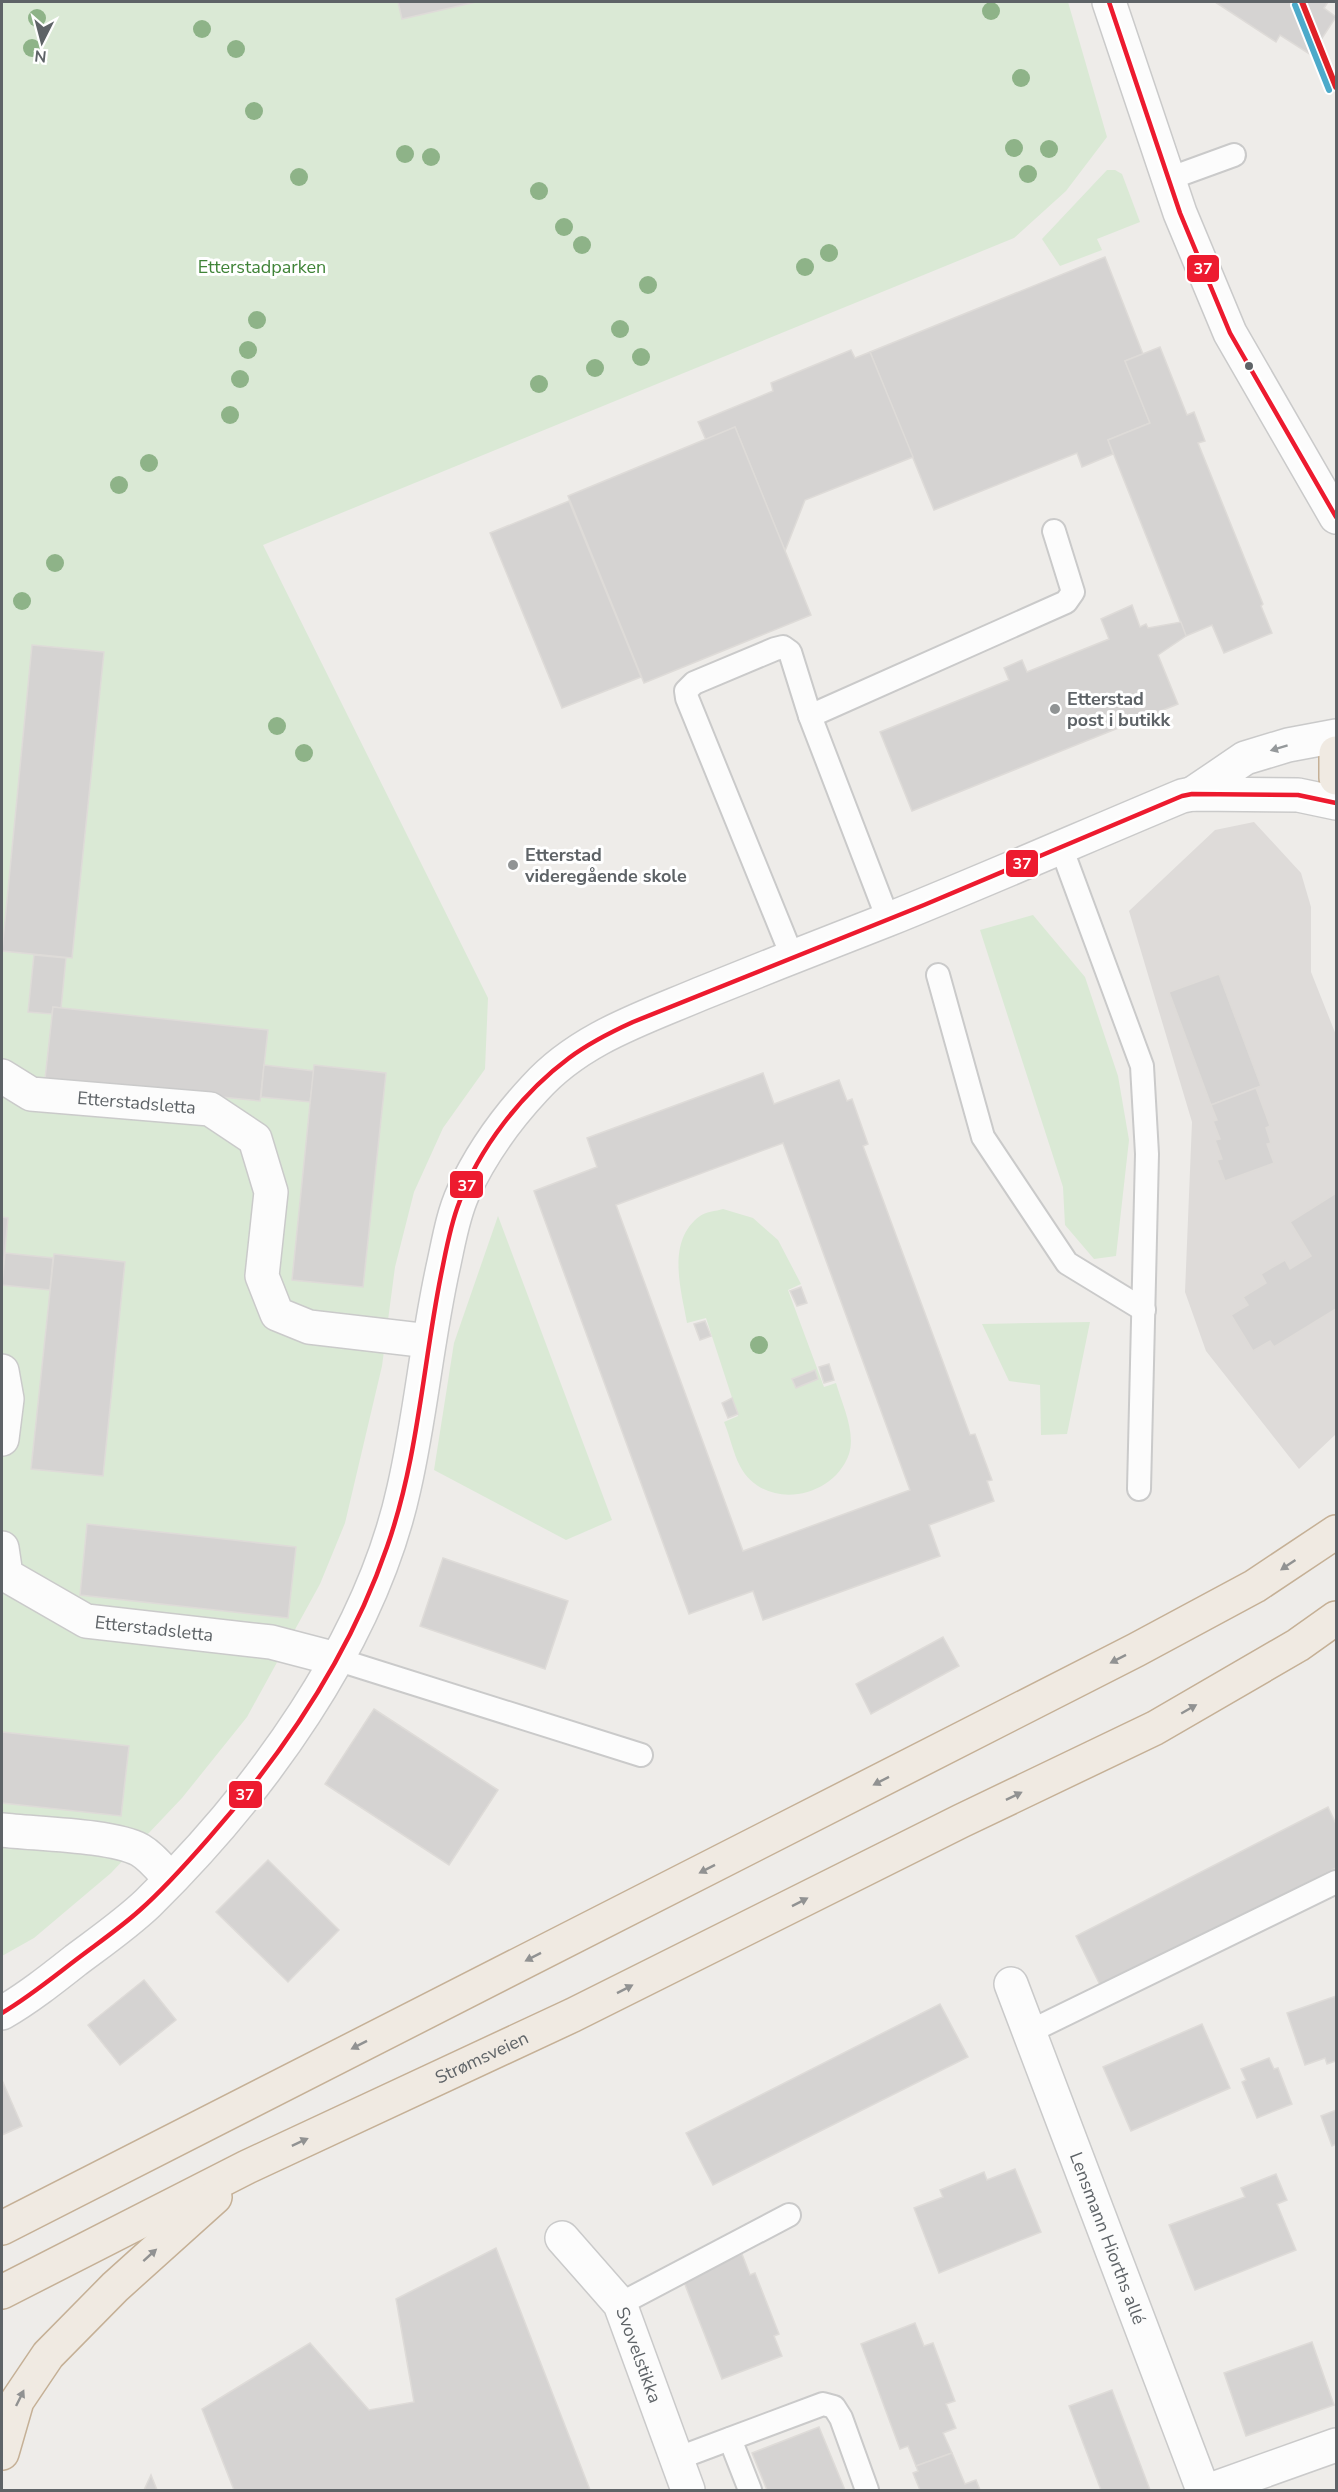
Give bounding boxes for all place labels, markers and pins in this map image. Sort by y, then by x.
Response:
unlabelled marker [1243,360,1255,372]
place label: Etterstad post i butikk [1067,687,1170,732]
marker: Etterstad post i butikk [1048,702,1062,716]
place label: Etterstad videregående skole [524,843,687,888]
marker: Etterstad videregående skole [506,858,520,872]

